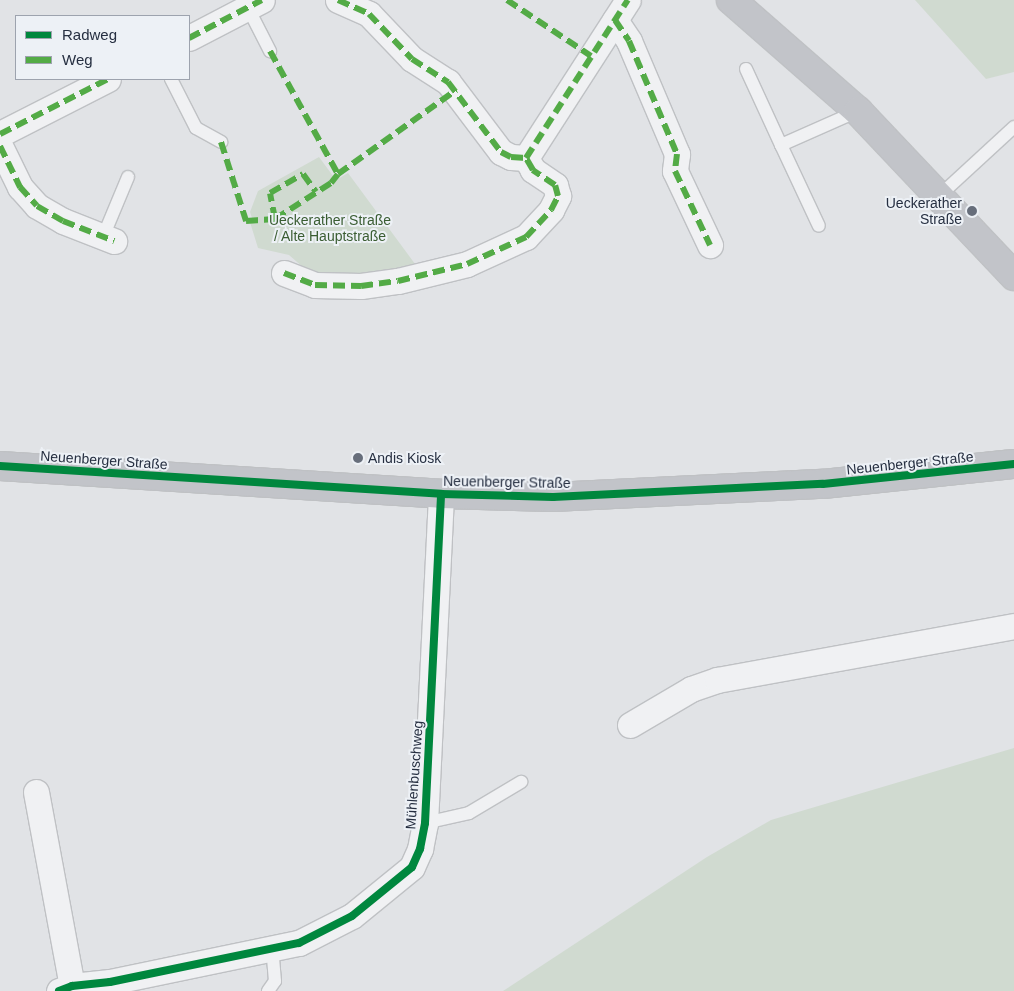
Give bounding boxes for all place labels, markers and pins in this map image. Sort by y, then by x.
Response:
place label: Ueckerather Straße [886,195,962,228]
marker: Ueckerather Straße [966,205,978,217]
place label: Andis Kiosk [368,450,441,466]
marker: Andis Kiosk [352,452,364,464]

